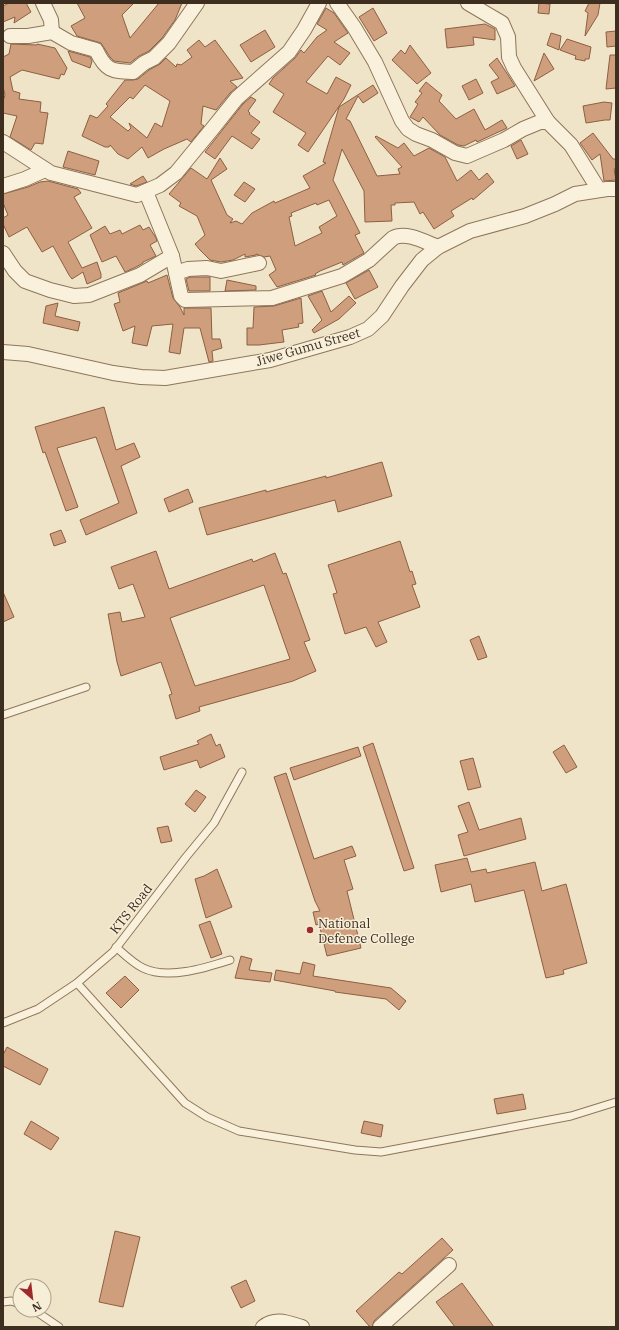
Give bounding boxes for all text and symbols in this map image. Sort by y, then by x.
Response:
street label: Jiwe Gumu Street [254,324,362,370]
street label: KTS Road [106,880,156,938]
place label: National Defence College [318,915,415,947]
marker: National Defence College [305,925,315,935]
north arrow [12,1278,52,1318]
text: N [29,1299,44,1315]

